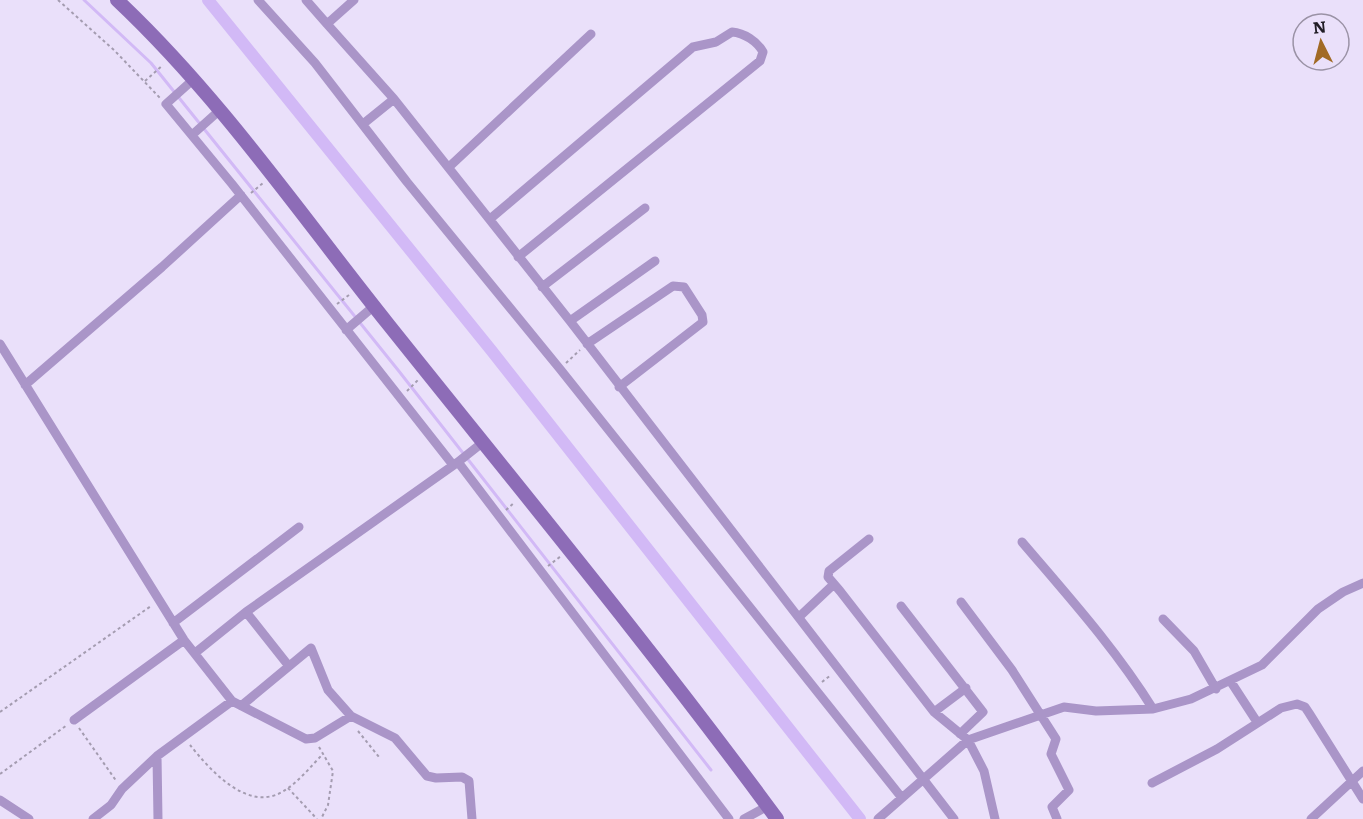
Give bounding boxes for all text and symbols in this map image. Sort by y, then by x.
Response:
north arrow [1291,12,1351,72]
text: N [1311,13,1327,39]

